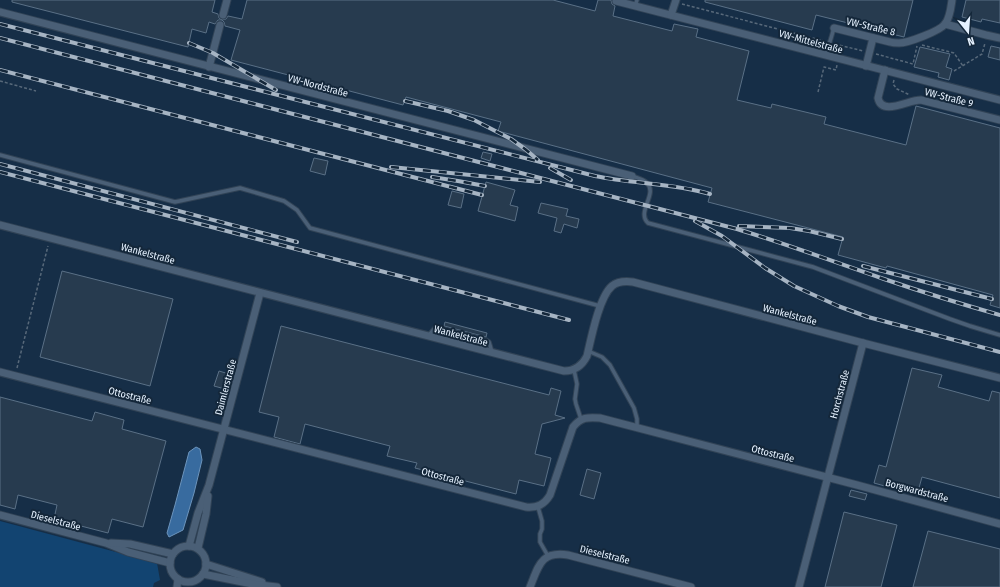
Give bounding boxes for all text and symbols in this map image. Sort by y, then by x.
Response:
north arrow [948,12,988,52]
street label: VW-Straße 8 [845,16,896,38]
street label: VW-Mittelstraße [777,28,844,56]
text: N [966,34,976,48]
street label: VW-Nordstraße [286,72,349,100]
street label: VW-Straße 9 [923,86,974,110]
street label: Wankelstraße [119,241,176,267]
street label: Wankelstraße [761,302,818,328]
street label: Wankelstraße [432,323,489,349]
street label: Daimlerstraße [213,358,239,417]
street label: Horchstraße [828,369,852,420]
street label: Ottostraße [107,385,153,407]
street label: Ottostraße [750,443,796,465]
street label: Ottostraße [420,465,466,488]
street label: Borgwardstraße [884,477,950,505]
street label: Dieselstraße [30,509,82,533]
street label: Dieselstraße [579,543,631,567]

